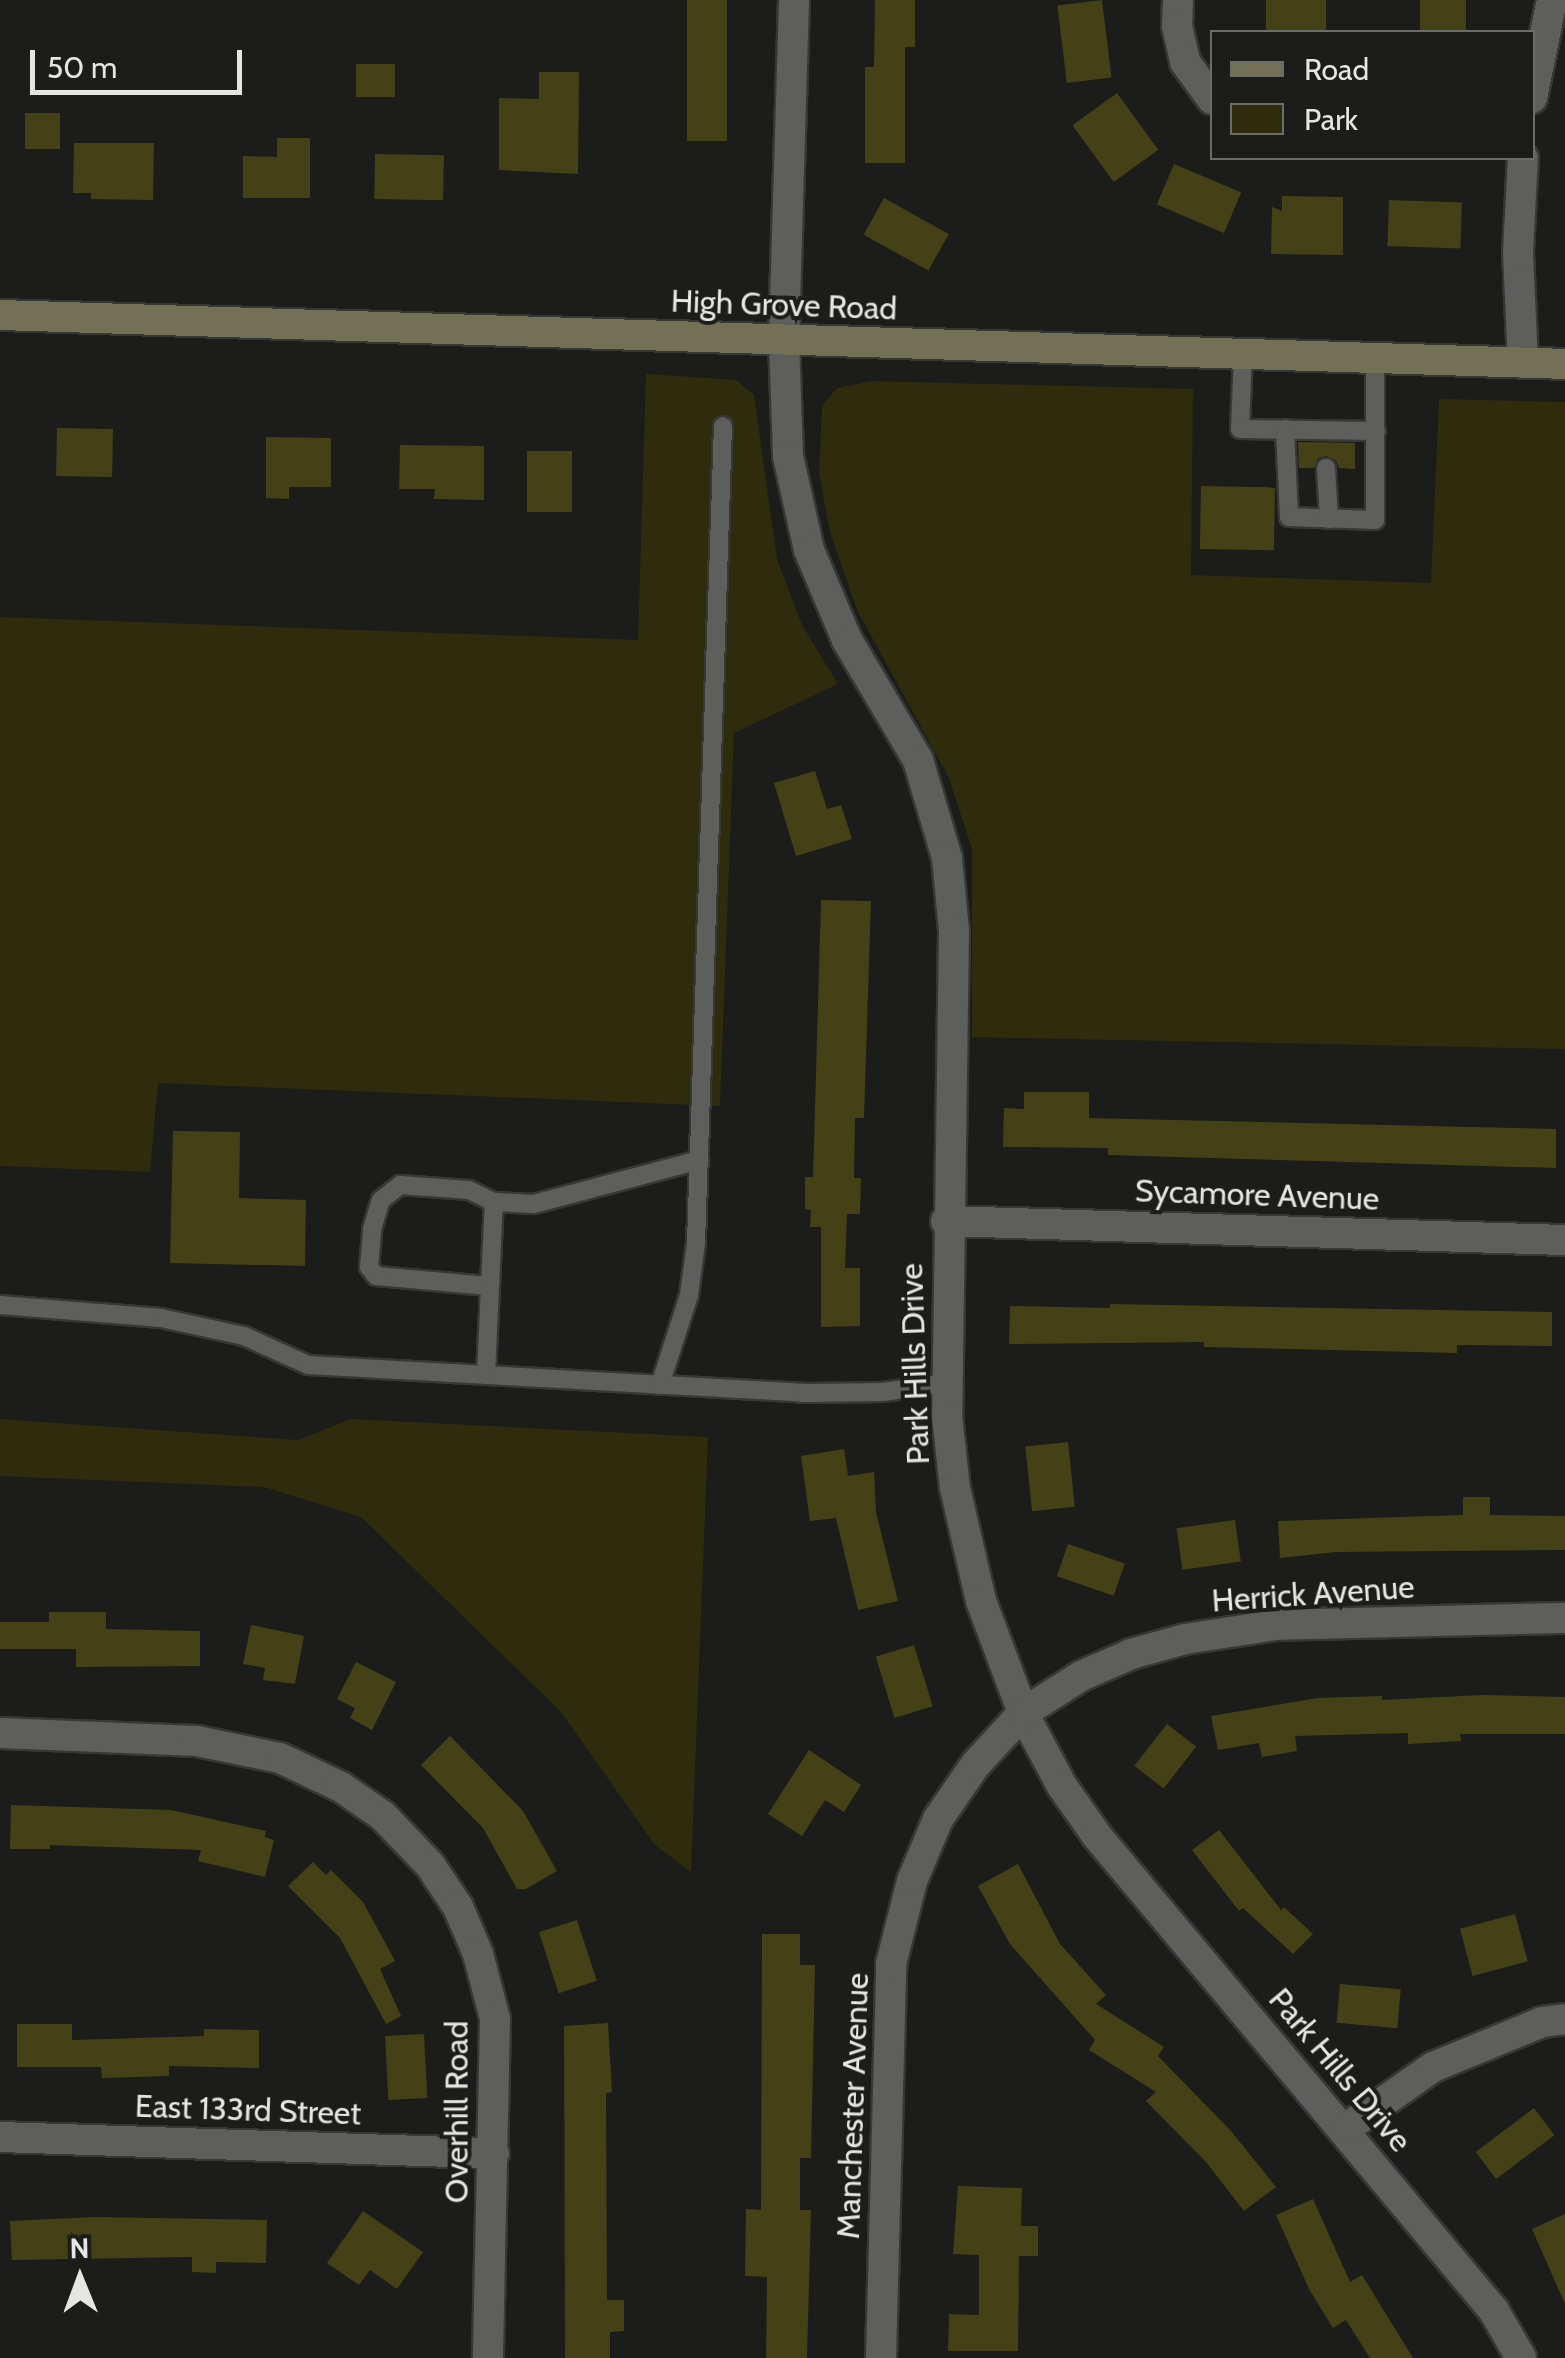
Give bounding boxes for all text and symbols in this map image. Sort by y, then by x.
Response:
scale bar [35,30,248,92]
legend [1210,30,1535,160]
text: 50 m [47,49,117,86]
text: Road [1304,51,1369,88]
text: Park [1304,101,1358,138]
street label: High Grove Road [670,282,898,328]
street label: Sycamore Avenue [1134,1172,1380,1218]
street label: Park Hills Drive [892,1263,938,1465]
street label: Herrick Avenue [1210,1568,1416,1620]
street label: Manchester Avenue [829,1972,877,2240]
street label: Park Hills Drive [1261,1981,1419,2159]
street label: Overhill Road [438,2021,476,2203]
street label: East 133rd Street [134,2087,362,2133]
north arrow [30,2228,130,2328]
text: N [69,2231,90,2265]

